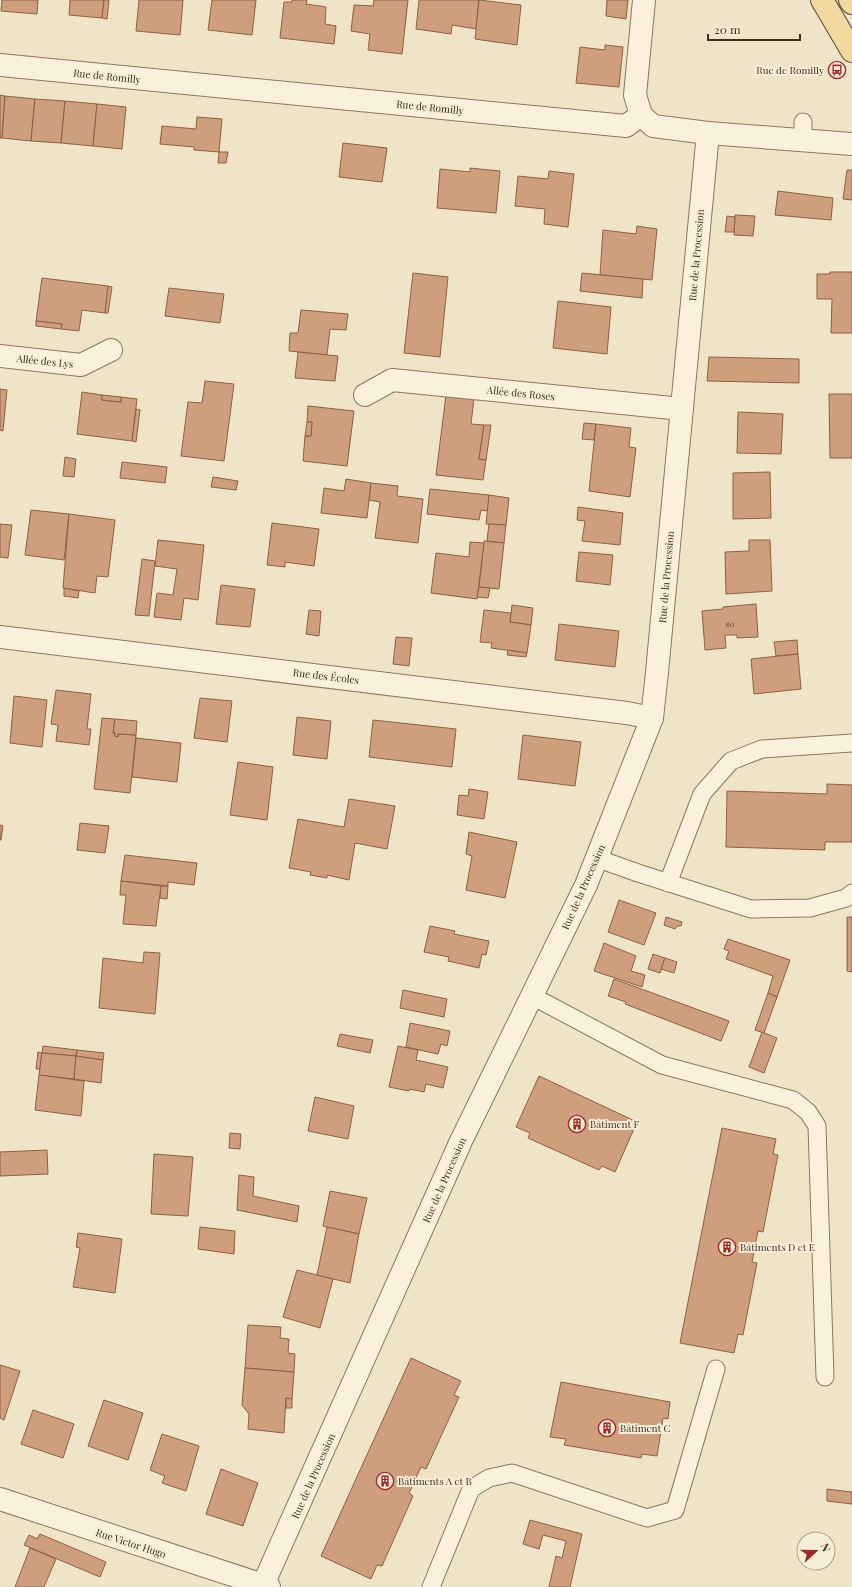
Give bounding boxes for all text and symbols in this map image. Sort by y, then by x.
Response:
scale bar [708,16,800,42]
text: 20 m [714,21,741,37]
bus stop icon: Rue de Romilly [827,60,847,80]
place label: Rue de Romilly [756,63,824,77]
street label: Rue de Romilly [73,65,141,87]
street label: Rue de Romilly [396,96,464,118]
street label: Rue de la Procession [685,209,707,301]
street label: Allée des Lys [15,351,74,371]
street label: Allée des Roses [485,382,556,404]
street label: Rue de la Procession [655,531,677,623]
house number: 80 [726,618,735,629]
street label: Rue des Écoles [292,665,360,687]
street label: Rue de la Procession [558,842,608,932]
building icon: Bâtiment F [567,1114,587,1134]
place label: Bâtiment F [590,1117,639,1131]
street label: Rue de la Procession [419,1135,469,1225]
building icon: Bâtiments D et E [717,1237,737,1257]
place label: Bâtiments D et E [740,1240,815,1254]
building icon: Bâtiment C [597,1418,617,1438]
place label: Bâtiment C [620,1421,670,1435]
street label: Rue de la Procession [288,1431,338,1521]
building icon: Bâtiments A et B [375,1471,395,1491]
place label: Bâtiments A et B [398,1474,472,1488]
street label: Rue Victor Hugo [94,1525,168,1561]
north arrow [796,1531,836,1571]
text: N [817,1541,834,1554]

